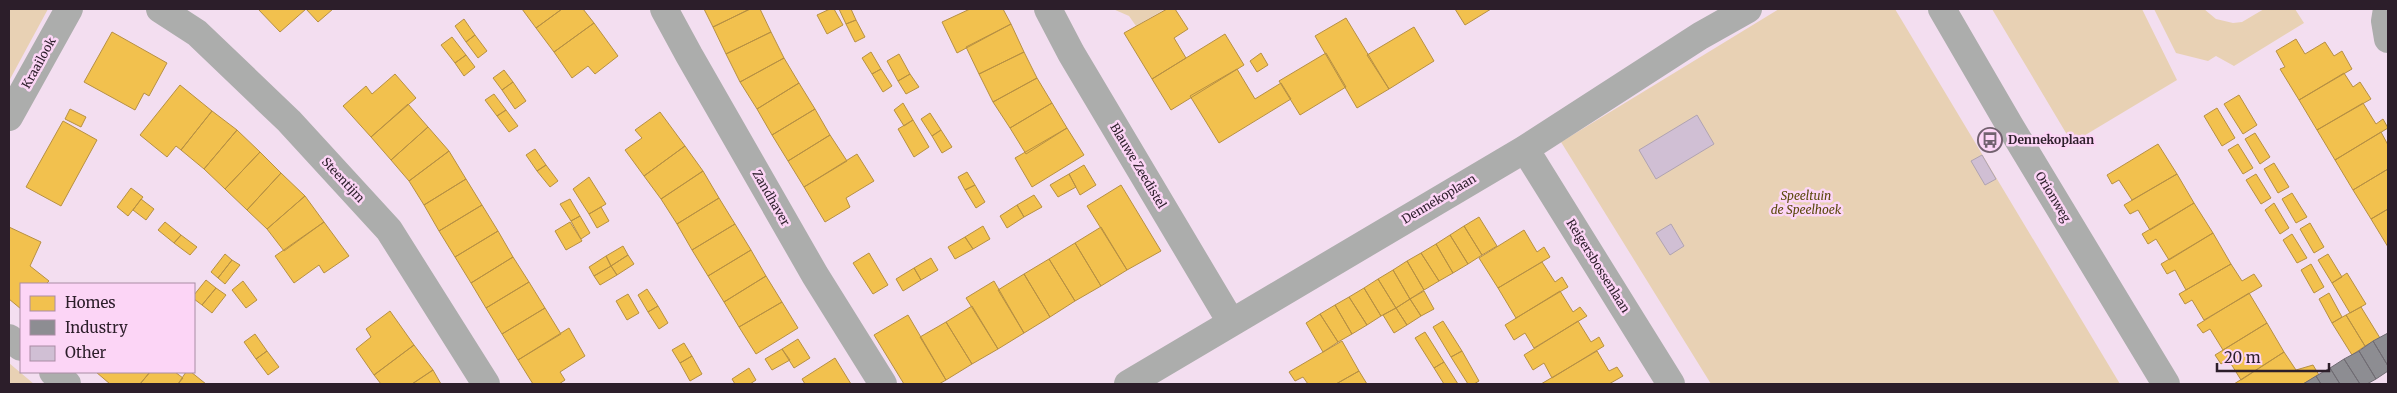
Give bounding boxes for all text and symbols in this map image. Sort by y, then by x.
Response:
street label: Kraailook [18,34,59,91]
street label: Blauwe Zeedistel [1107,120,1170,211]
bus stop icon: Dennekoplaan [1977,127,2003,153]
place label: Dennekoplaan [2008,132,2094,147]
street label: Steentijm [319,154,368,205]
street label: Zandhaver [749,167,794,229]
street label: Orionweg [2032,169,2075,225]
street label: Dennekoplaan [1399,171,1479,227]
park label: Speeltuin de Speelhoek [1771,188,1842,217]
street label: Reigersbossenlaan [1563,216,1633,315]
legend [20,283,195,373]
text: Homes [65,293,116,312]
text: Industry [65,318,128,337]
scale bar [2217,340,2330,372]
text: Other [65,343,107,362]
text: 20 m [2224,348,2261,367]

